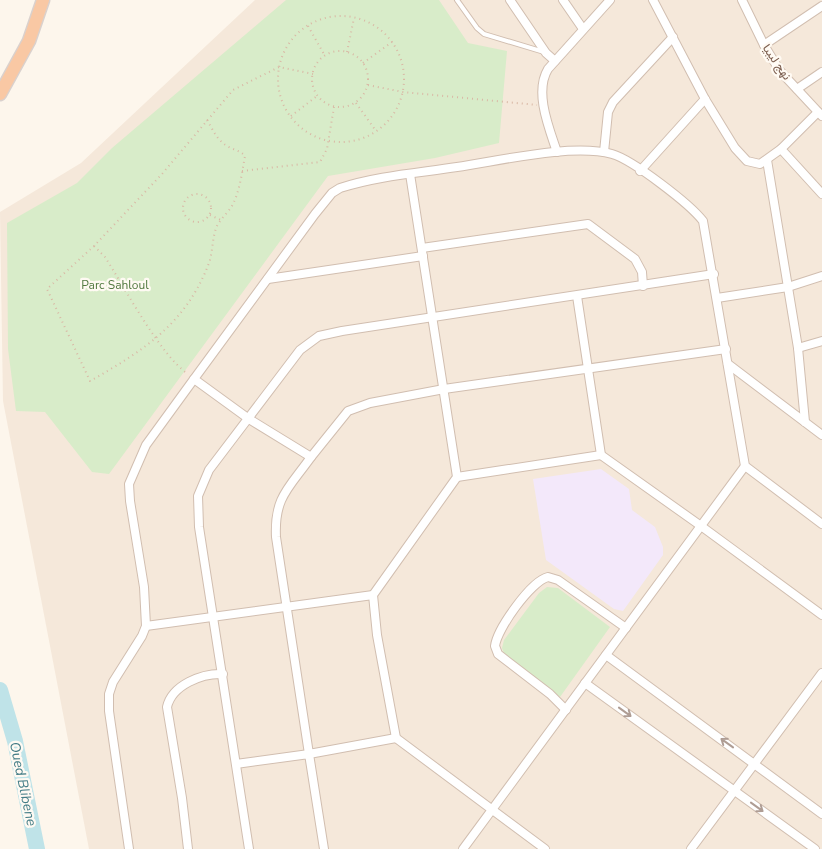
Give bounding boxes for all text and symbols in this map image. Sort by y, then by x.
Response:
street label: نهج ليبيا [758,41,795,84]
park label: Parc Sahloul [81,277,149,293]
one-way arrow [618,707,632,717]
one-way arrow [720,738,734,748]
water label: Oued Blibene [5,740,41,828]
one-way arrow [749,802,763,812]

